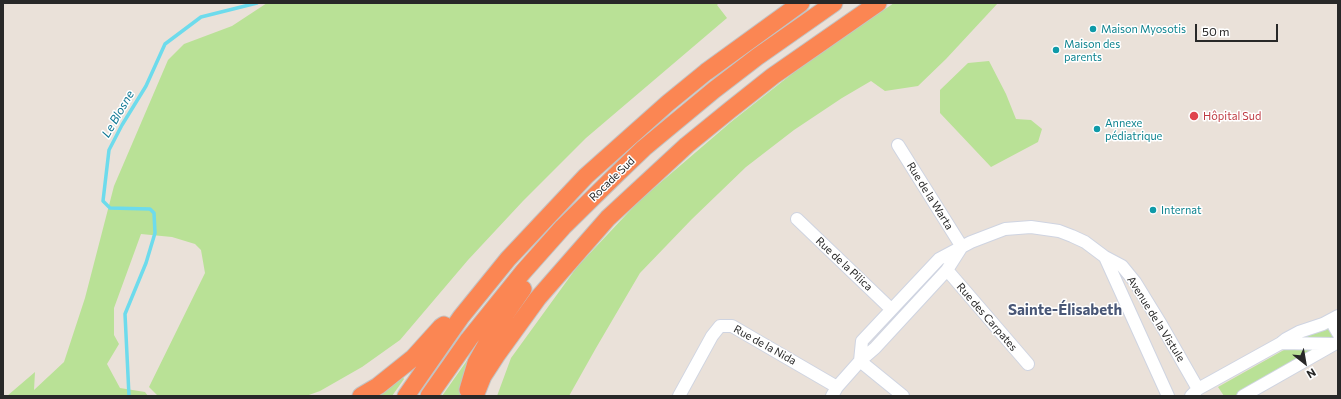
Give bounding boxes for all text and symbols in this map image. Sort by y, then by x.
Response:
scale bar [1197,16,1280,42]
place label: Maison Myosotis [1101,22,1186,36]
marker: Maison Myosotis [1088,24,1098,34]
text: 50 m [1202,24,1230,38]
place label: Maison des parents [1064,37,1120,63]
marker: Maison des parents [1051,45,1061,55]
water label: Le Blosne [99,88,137,140]
place label: Hôpital Sud [1203,109,1261,123]
marker: Hôpital Sud [1188,110,1200,122]
place label: Annexe pédiatrique [1105,116,1162,142]
marker: Annexe pédiatrique [1092,124,1102,134]
street label: Rocade Sud [587,154,637,204]
street label: Rue de la Warta [904,160,956,232]
place label: Internat [1161,203,1202,217]
marker: Internat [1148,205,1158,215]
street label: Rue de la Pilica [813,234,875,294]
street label: Avenue de la Vistule [1124,274,1188,364]
street label: Rue des Carpates [954,280,1020,354]
district label: Sainte-Élisabeth [1008,301,1122,319]
street label: Rue de la Nida [731,322,799,368]
north arrow [1285,343,1325,383]
text: N [1305,366,1318,381]

